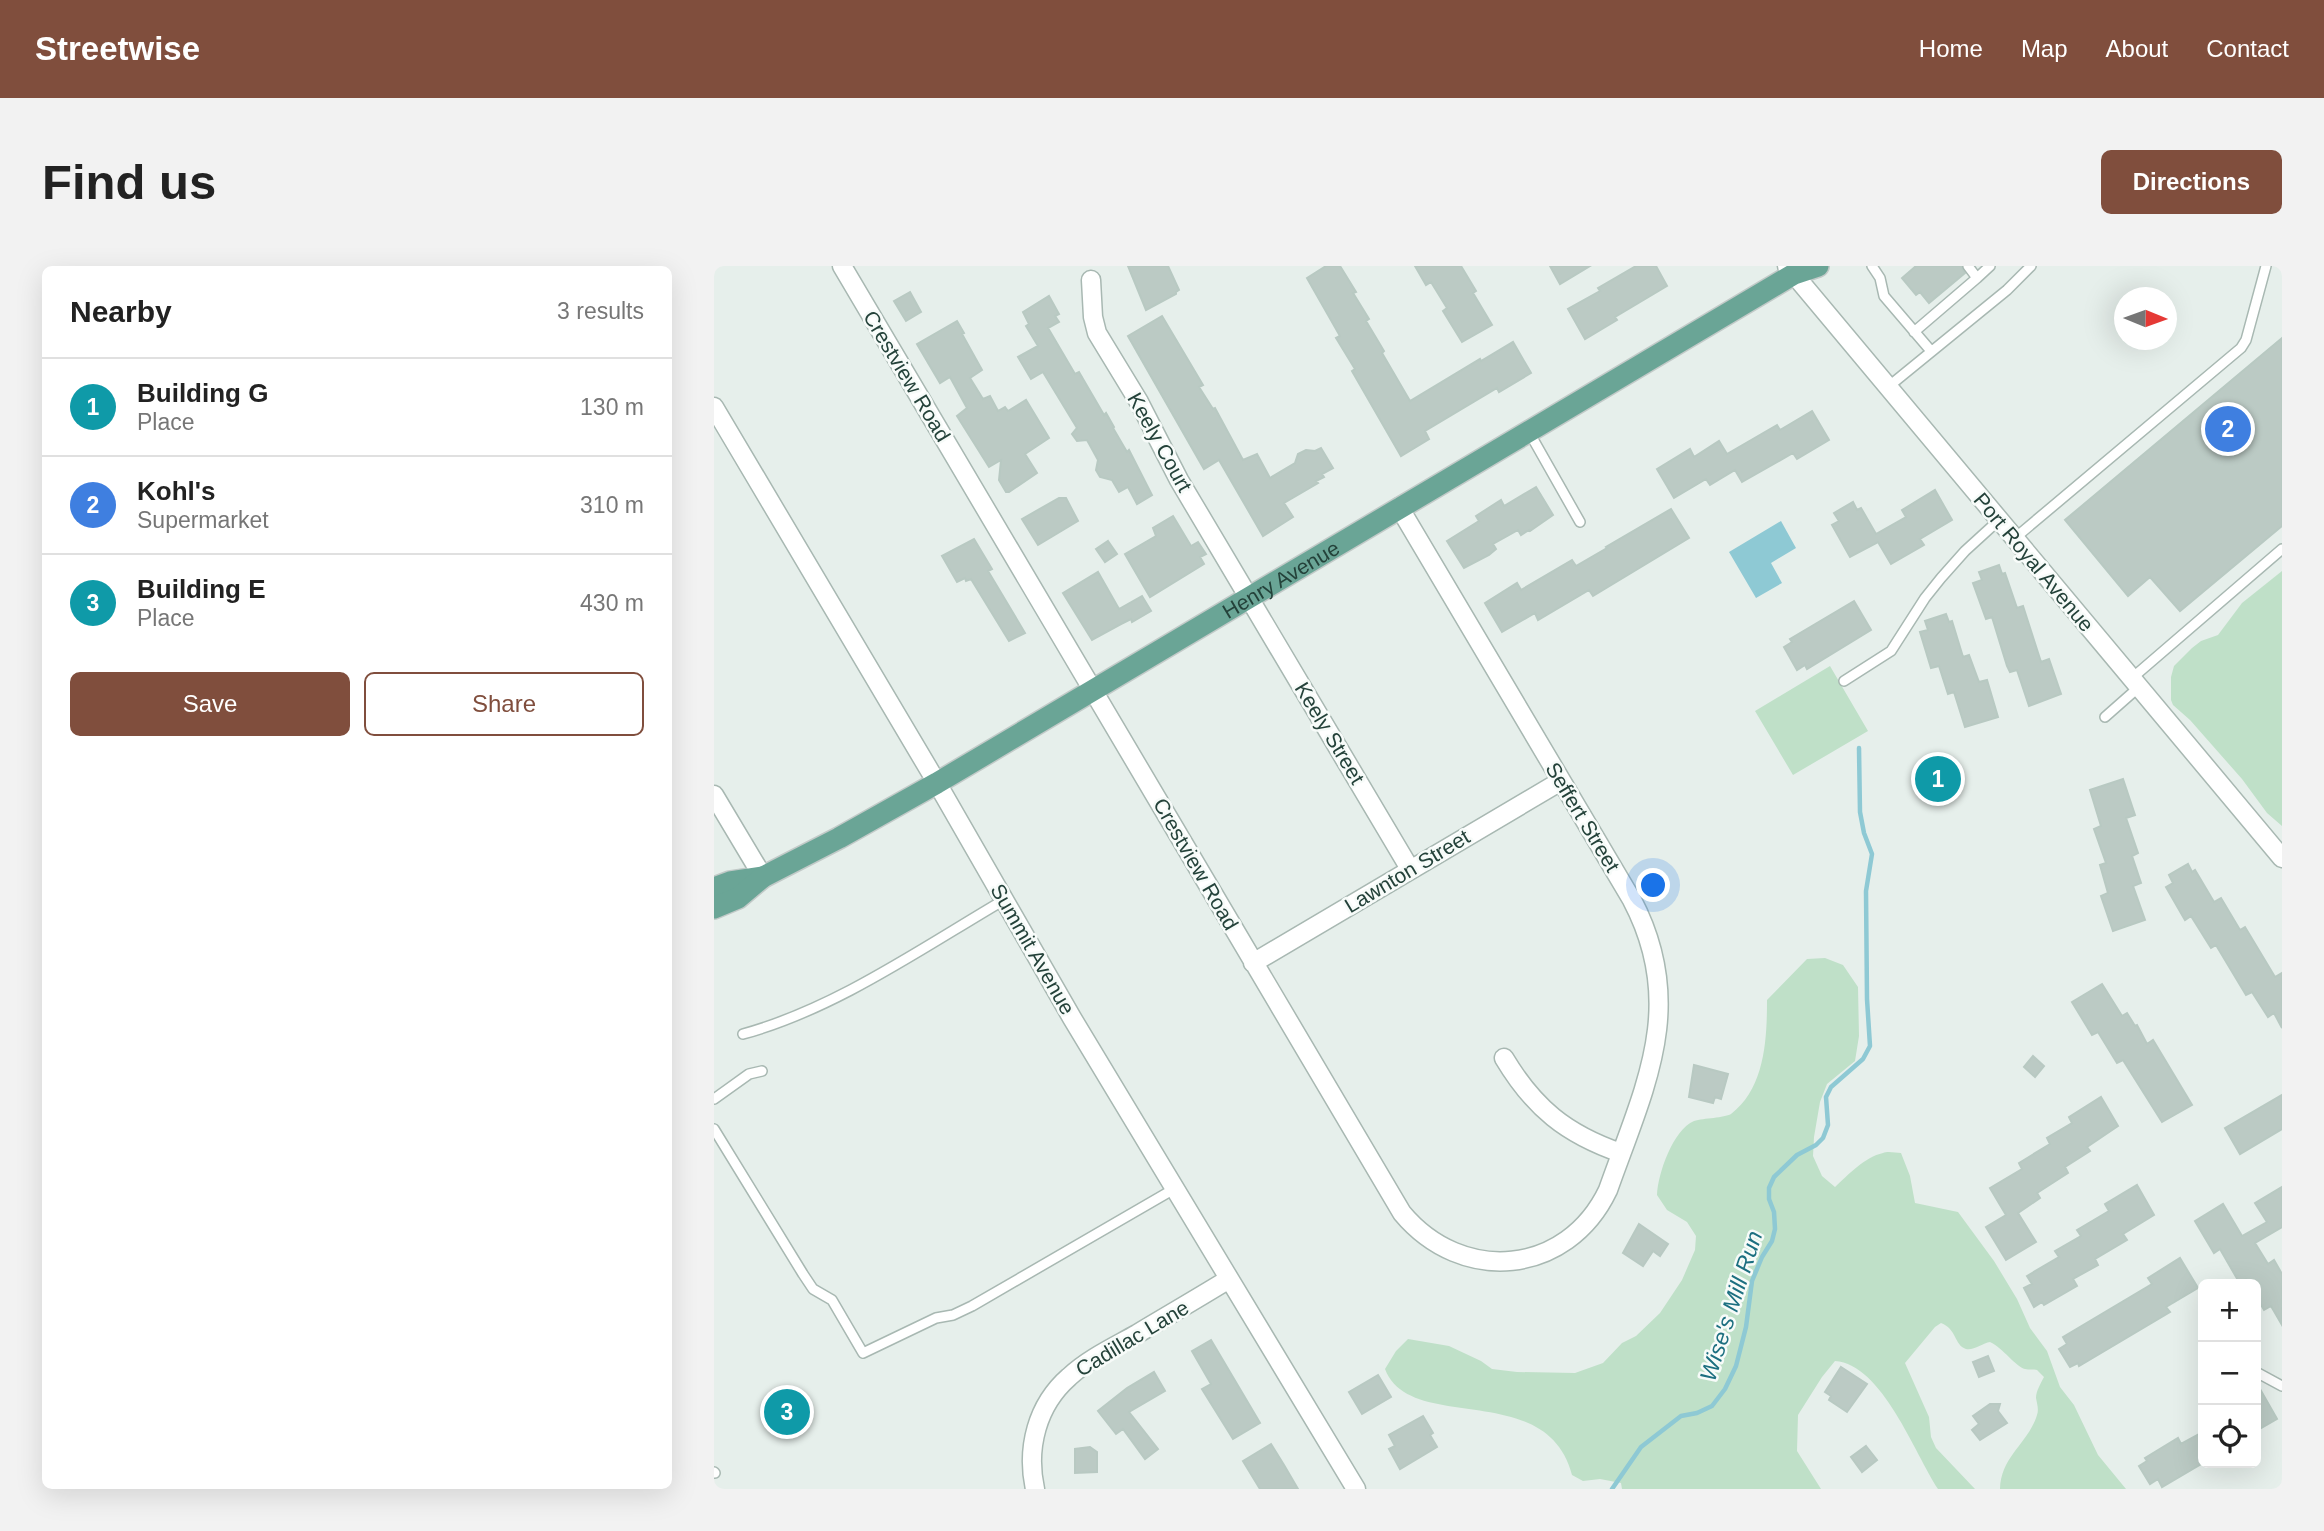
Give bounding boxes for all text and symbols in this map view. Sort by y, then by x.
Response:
text: Streetwise [35,30,200,67]
text: Home [1919,35,1983,62]
text: Map [2021,35,2068,62]
text: About [2106,35,2168,62]
text: Contact [2206,35,2289,62]
button: Directions [2101,150,2282,214]
text: Find us [42,155,216,209]
north arrow [2114,287,2177,350]
text: Nearby [70,295,172,328]
text: 3 results [557,298,644,324]
street label: Crestview Road [859,307,955,445]
text: Building G [137,378,268,408]
street label: Keely Court [1123,388,1197,496]
text: 1 [87,394,99,420]
text: 130 m [580,394,644,420]
pin: 2 [2205,403,2251,455]
text: Place [137,409,195,435]
text: Kohl's [137,476,215,506]
street label: Port Royal Avenue [1969,488,2099,636]
text: 2 [87,492,99,518]
text: 310 m [580,492,644,518]
text: Supermarket [137,507,269,533]
street label: Henry Avenue [1218,535,1343,622]
text: Building E [137,574,266,604]
text: 3 [87,590,99,616]
text: 430 m [580,590,644,616]
text: Place [137,605,195,631]
button: Save [70,672,350,736]
button: Share [364,672,644,736]
street label: Keely Street [1291,678,1369,788]
pin: 1 [1915,753,1961,805]
street label: Seffert Street [1541,758,1625,876]
street label: Crestview Road [1149,794,1243,934]
street label: Lawnton Street [1341,825,1474,917]
your location [1636,868,1670,902]
street label: Summit Avenue [986,880,1080,1018]
water label: Wise's Mill Run [1694,1228,1768,1384]
map controls [2198,1279,2261,1468]
button: + [2198,1279,2261,1342]
street label: Cadillac Lane [1072,1295,1192,1381]
button: − [2198,1342,2261,1405]
pin: 3 [764,1386,810,1438]
button: locate [2198,1405,2261,1468]

